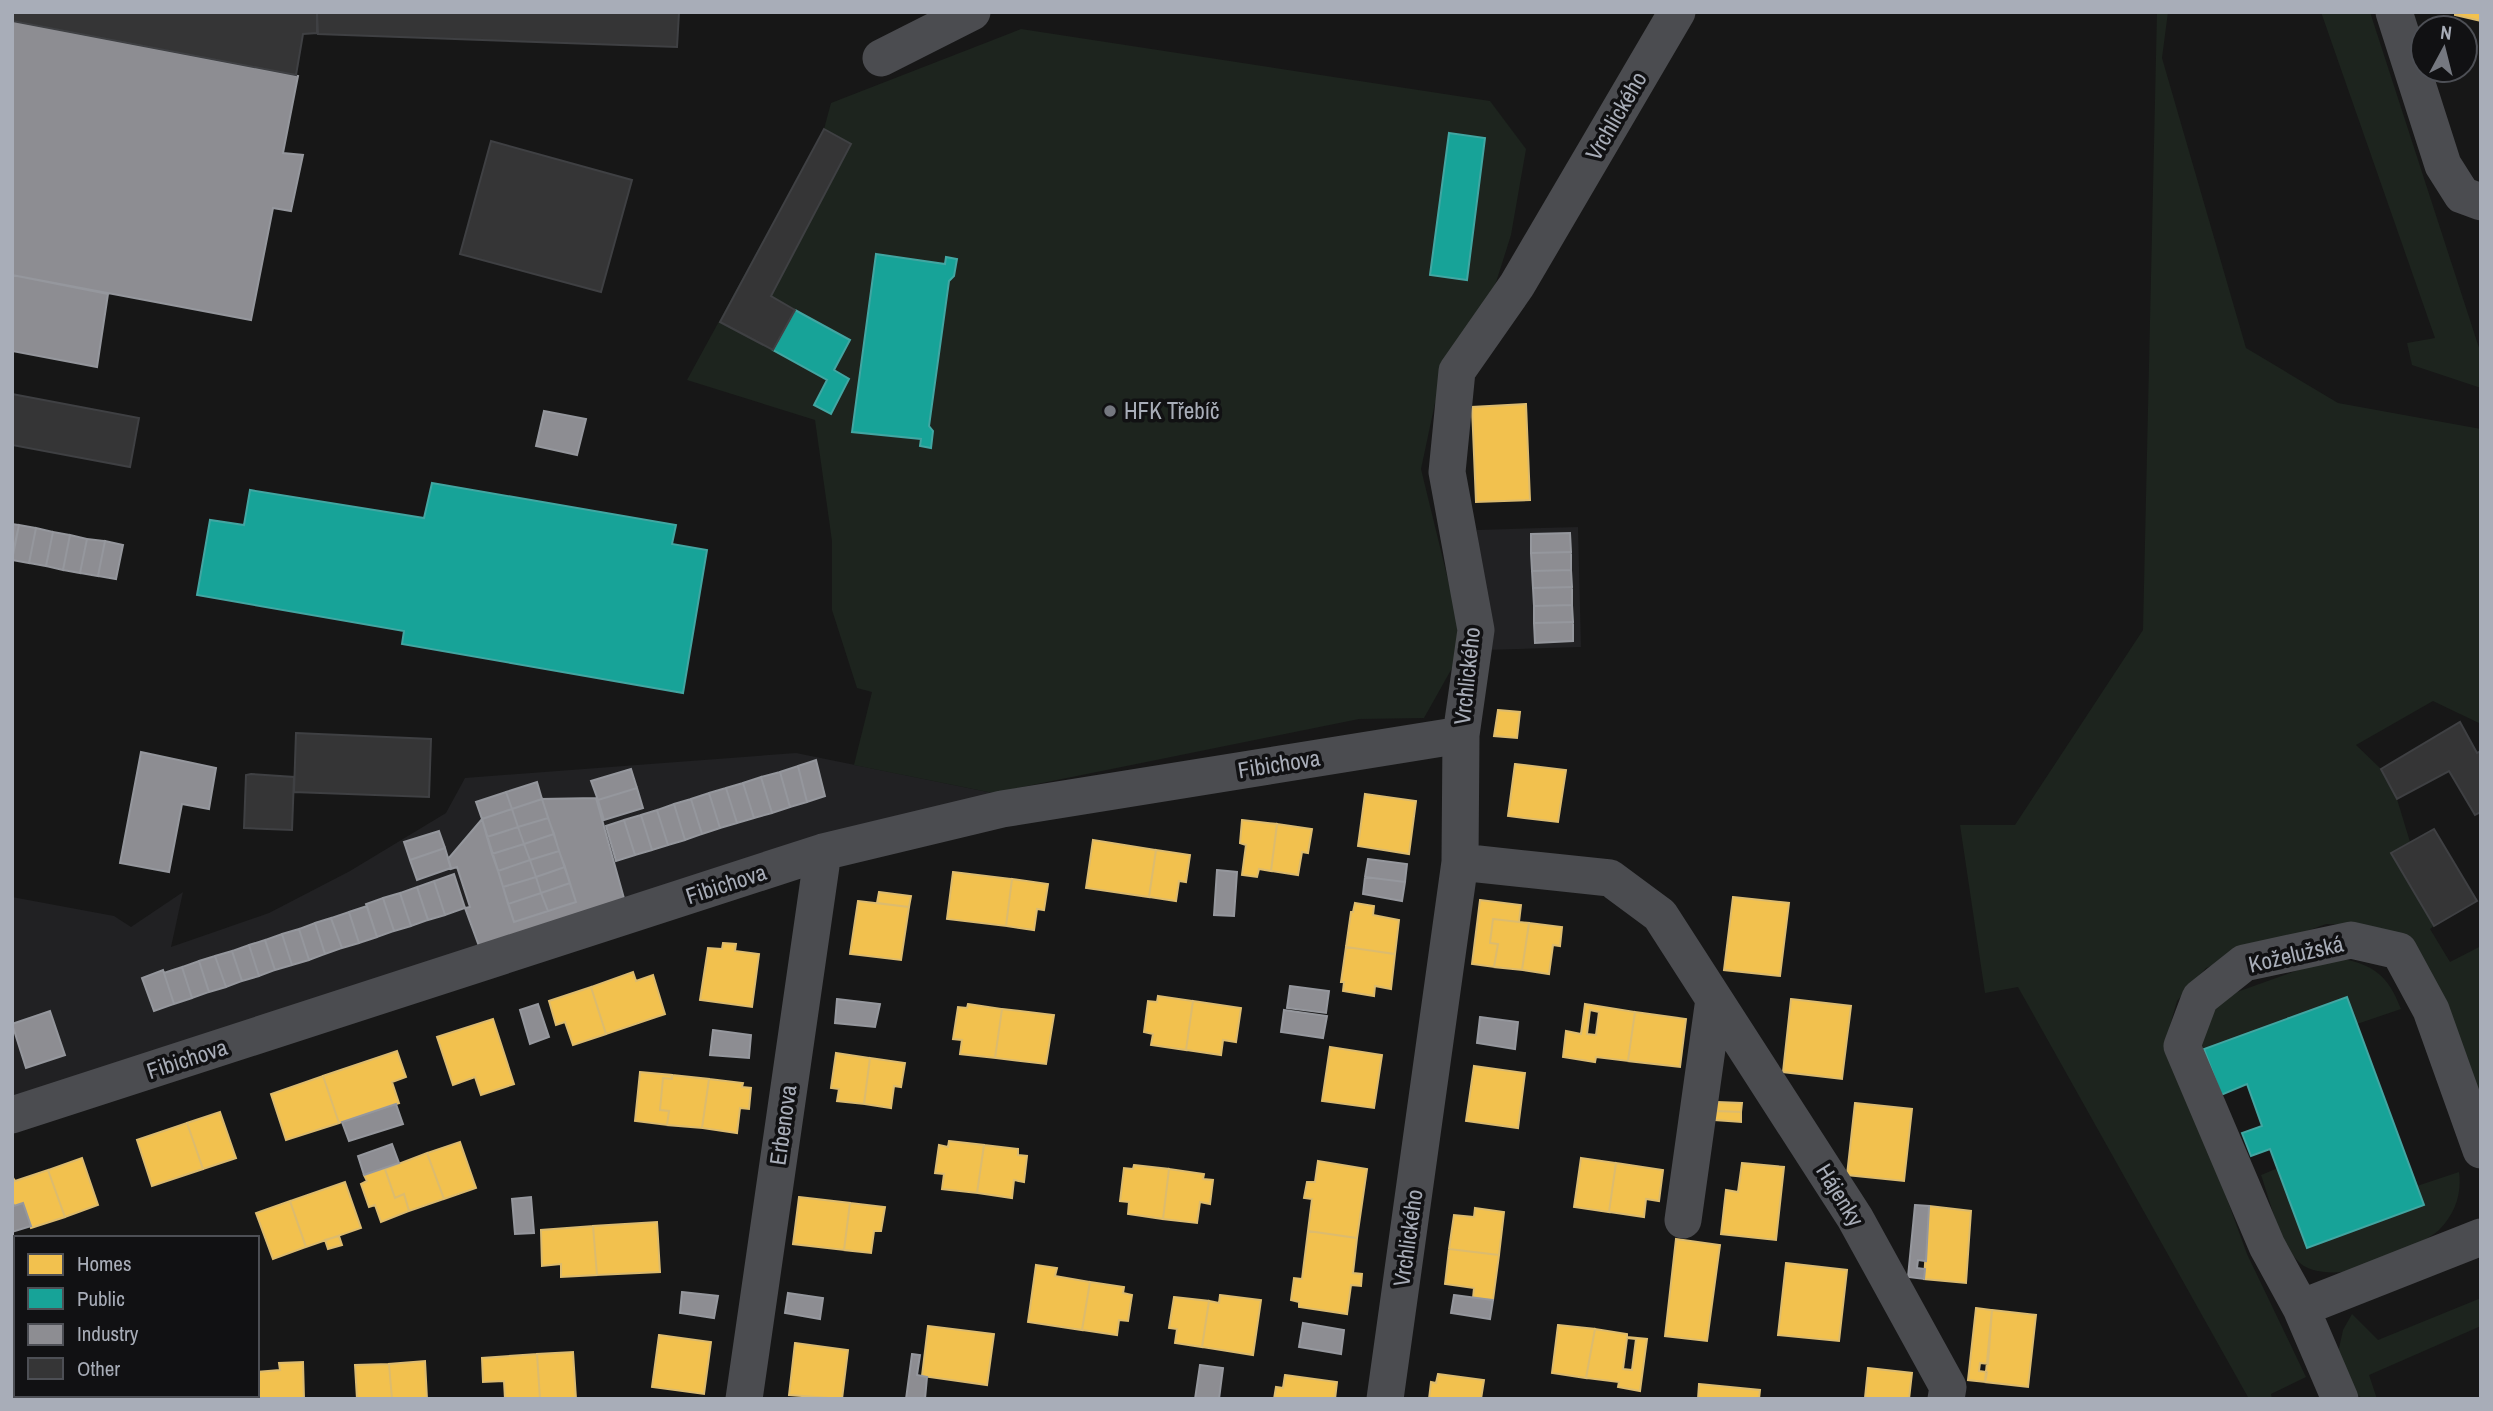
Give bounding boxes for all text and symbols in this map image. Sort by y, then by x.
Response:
north arrow [2409,14,2479,84]
text: N [2439,19,2453,46]
street label: Vrchlického [1578,66,1653,166]
place label: HFK Třebíč [1124,395,1219,426]
marker: HFK Třebíč [1102,403,1118,419]
street label: Vrchlického [1446,626,1487,726]
street label: Fibichova [1236,742,1323,785]
street label: Fibichova [682,856,771,911]
street label: Koželužská [2245,927,2347,979]
street label: Fibichova [143,1031,232,1086]
street label: Erbenova [762,1082,804,1167]
street label: Hájenky [1809,1158,1872,1232]
street label: Vrchlického [1385,1187,1430,1289]
legend [14,1236,259,1397]
text: Homes [77,1249,132,1278]
text: Public [77,1284,125,1313]
text: Industry [77,1319,139,1348]
text: Other [77,1354,120,1383]

